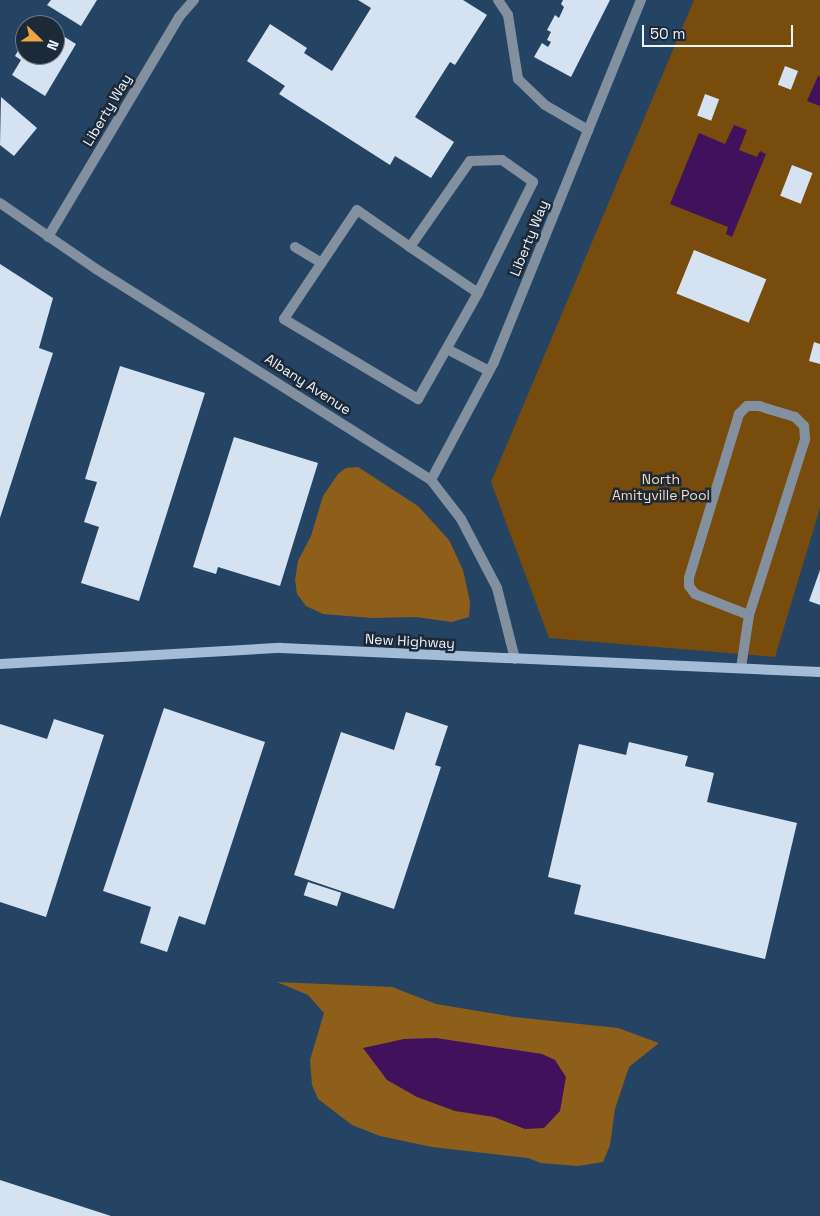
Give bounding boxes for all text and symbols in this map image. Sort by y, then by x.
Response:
north arrow [15,15,65,65]
scale bar [645,15,796,47]
text: 50 m [650,24,685,43]
text: N [43,38,63,53]
street label: Liberty Way [79,71,135,149]
street label: Liberty Way [506,197,552,279]
street label: Albany Avenue [262,350,354,418]
park label: North Amityville Pool [612,471,710,504]
street label: New Highway [365,630,455,652]

